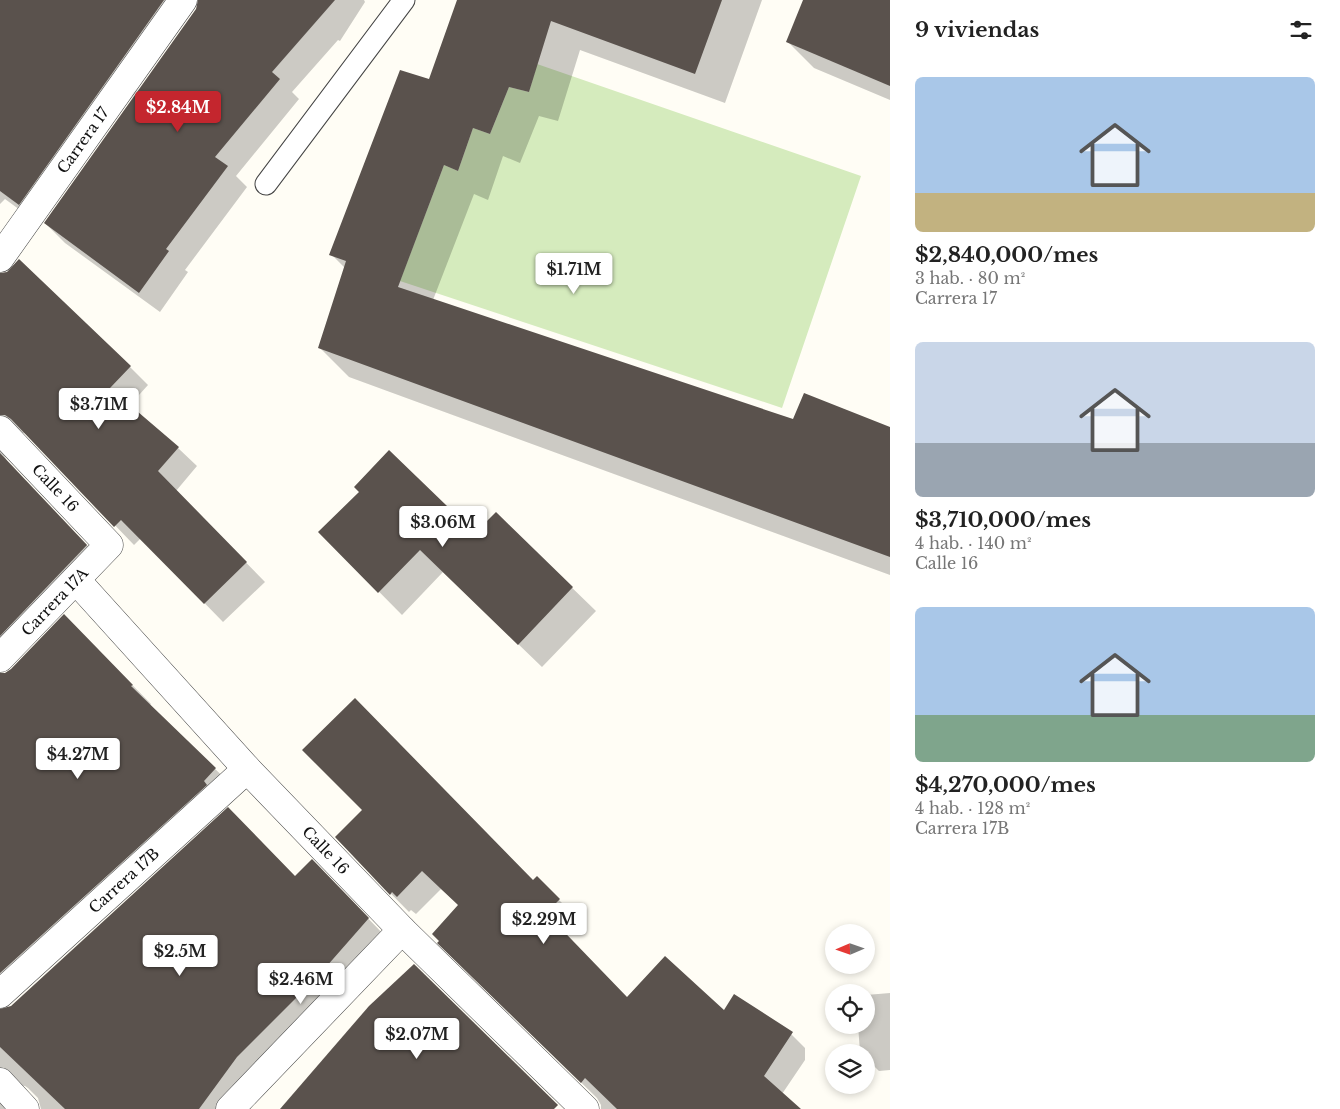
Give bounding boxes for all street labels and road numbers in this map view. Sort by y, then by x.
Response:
street label: Carrera 17 [53,103,113,177]
street label: Calle 16 [28,460,83,516]
street label: Carrera 17A [17,563,92,640]
street label: Calle 16 [298,822,353,878]
street label: Carrera 17B [85,844,163,917]

